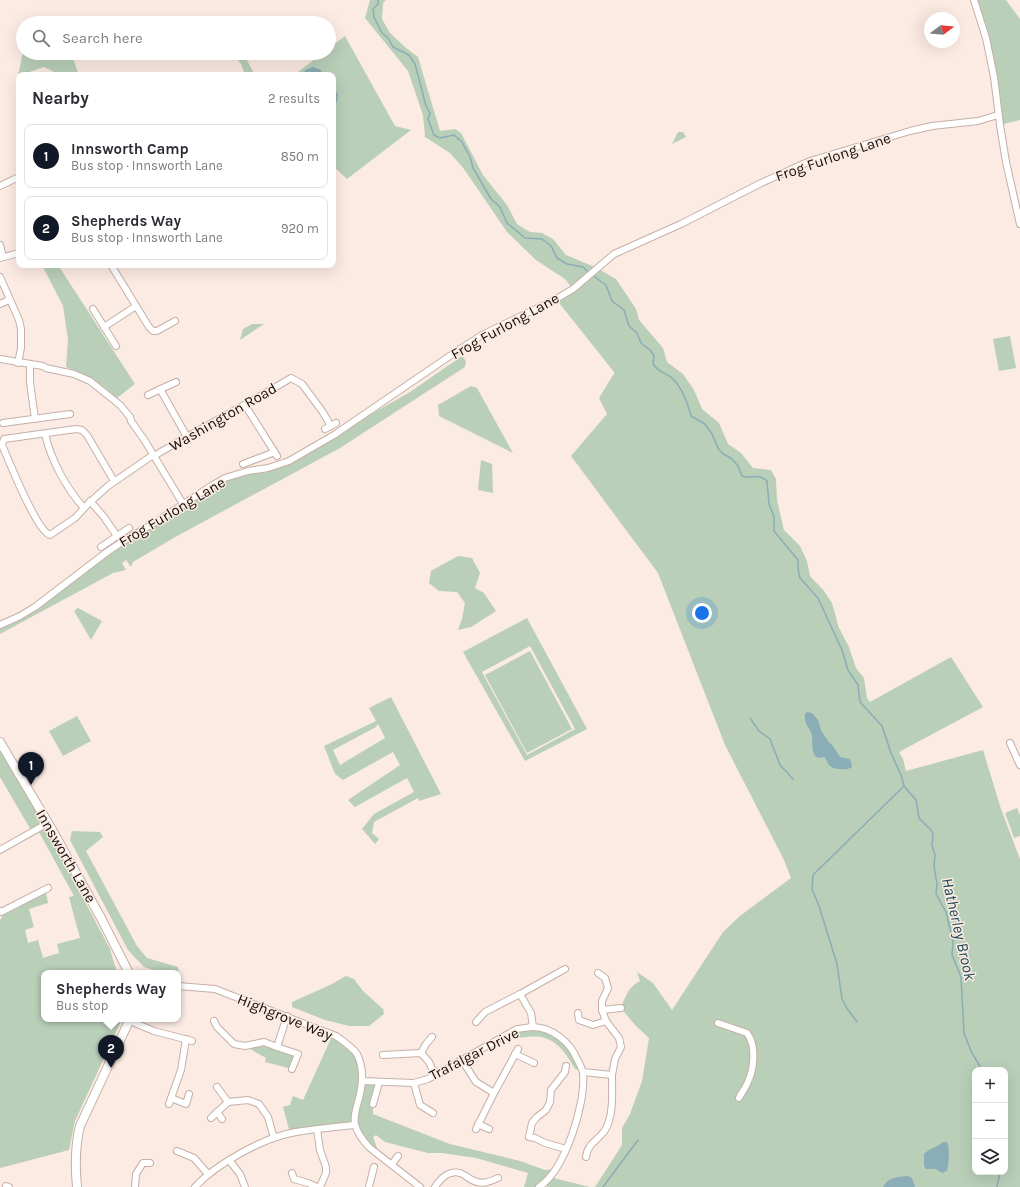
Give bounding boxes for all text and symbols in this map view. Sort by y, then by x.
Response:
north arrow [924,12,960,48]
search box [16,16,336,60]
icon: search [30,27,52,49]
text: Search here [62,29,143,47]
text: Nearby [32,88,89,108]
text: 2 results [268,91,320,106]
street label: Frog Furlong Lane [773,129,893,185]
text: Innsworth Camp [71,140,189,158]
text: 1 [44,149,48,164]
text: 850 m [281,149,319,164]
text: Bus stop · Innsworth Lane [71,158,223,173]
text: Shepherds Way [71,212,181,230]
text: 2 [42,221,50,236]
text: 920 m [281,221,319,236]
text: Bus stop · Innsworth Lane [71,230,223,245]
street label: Frog Furlong Lane [448,289,562,363]
street label: Washington Road [166,379,280,455]
street label: Frog Furlong Lane [115,473,229,551]
your location [692,603,712,623]
pin: 1 [18,752,44,785]
street label: Innsworth Lane [32,806,100,906]
water label: Hatherley Brook [938,876,980,983]
popup [41,970,181,1022]
text: Shepherds Way [56,980,166,998]
street label: Highgrove Way [235,990,335,1044]
text: Bus stop [56,998,108,1013]
street label: Trafalgar Drive [426,1024,522,1084]
pin: 2 [98,1035,124,1068]
map controls [972,1067,1008,1175]
button: + [972,1067,1008,1103]
button: − [972,1103,1008,1139]
button: layers [972,1139,1008,1175]

